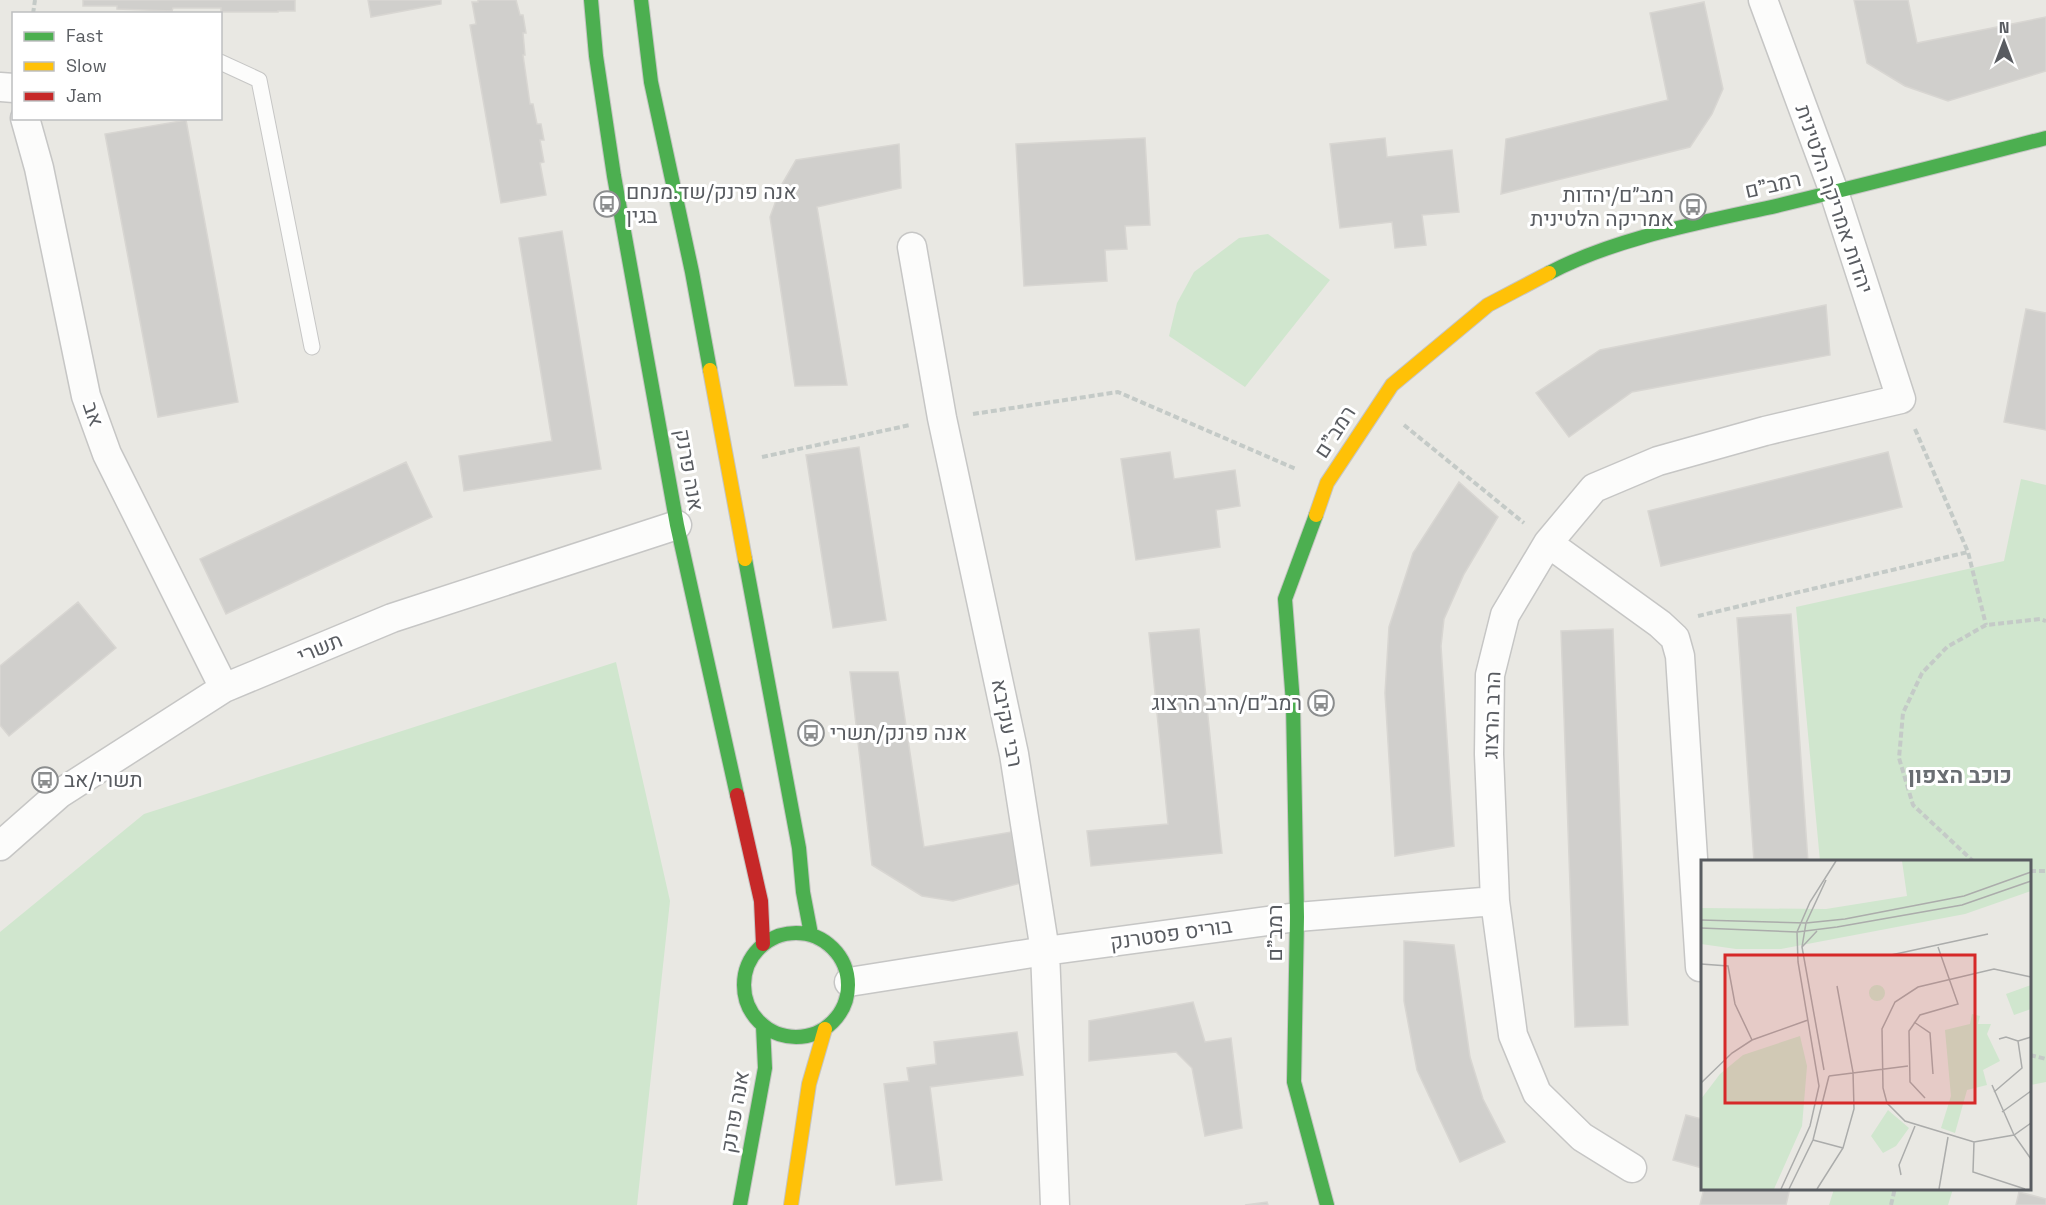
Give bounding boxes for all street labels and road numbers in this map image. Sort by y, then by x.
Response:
street label: יהדות אמריקה הלטינית [1789,101,1879,297]
street label: רמב"ם [1742,165,1804,204]
street label: אב [77,398,110,430]
street label: רמב"ם [1308,400,1361,463]
street label: אנה פרנק [669,427,710,513]
street label: תשרי [293,626,346,669]
street label: הרב הרצוג [1476,671,1507,759]
street label: רבי עקיבא [986,677,1029,769]
street label: רמב"ם [1261,905,1288,961]
street label: בוריס פסטרנק [1108,912,1234,955]
street label: אנה פרנק [714,1069,755,1155]

